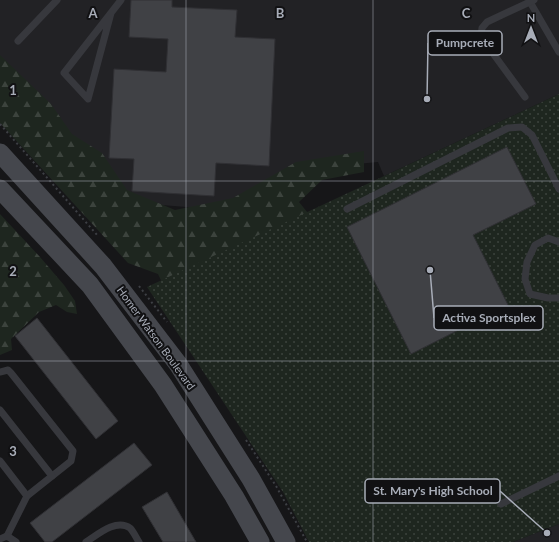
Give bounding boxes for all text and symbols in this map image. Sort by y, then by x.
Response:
text: A [87,5,98,21]
text: B [276,5,285,21]
text: C [462,5,471,21]
north arrow [511,8,551,48]
text: N [527,11,535,24]
callout: Pumpcrete [428,31,502,55]
text: Pumpcrete [436,35,495,50]
text: 1 [9,82,17,98]
text: 2 [9,263,17,279]
street label: Homer Watson Boulevard [115,284,198,392]
callout: Activa Sportsplex [434,306,543,330]
text: Activa Sportsplex [441,310,537,325]
text: 3 [9,443,17,459]
callout: St. Mary's High School [365,479,500,503]
text: St. Mary's High School [373,483,493,498]

